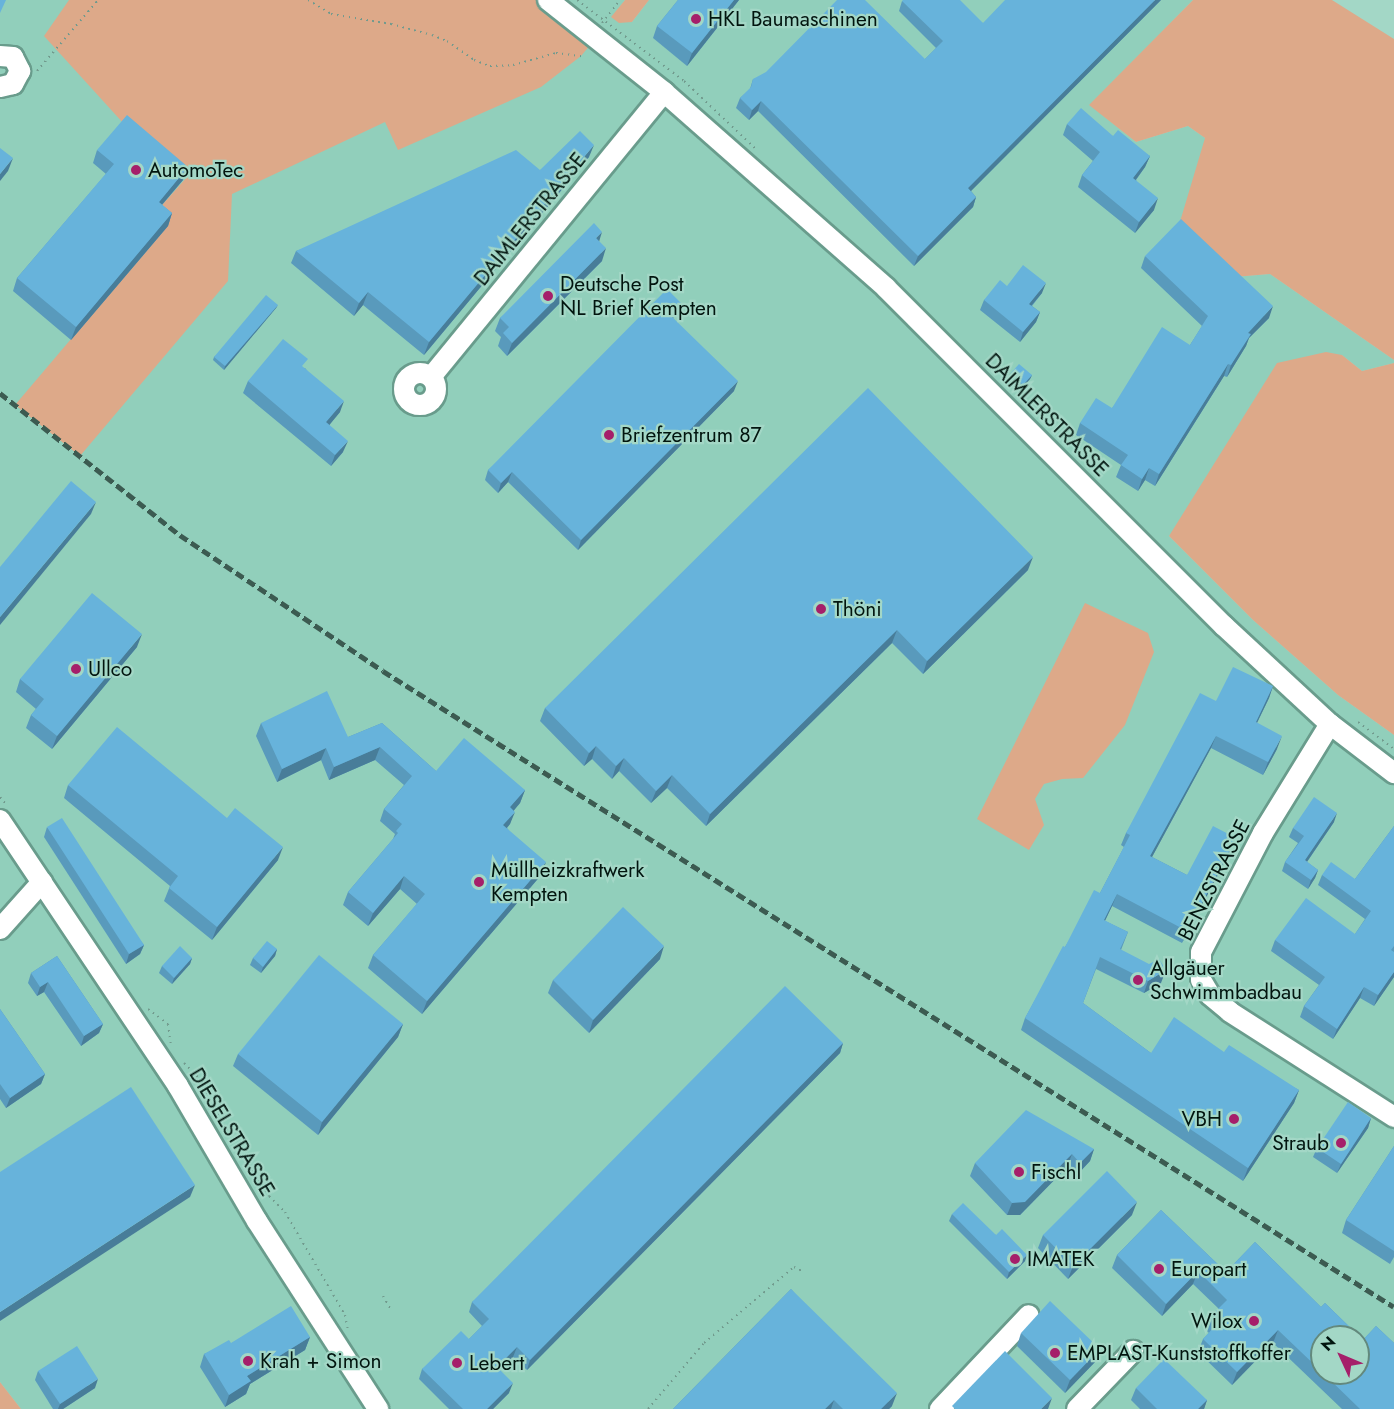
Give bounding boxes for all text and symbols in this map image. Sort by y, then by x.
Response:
place label: HKL Baumaschinen [708,6,878,32]
marker: HKL Baumaschinen [689,12,703,26]
street label: DAIMLERSTRASSE [469,147,591,291]
place label: AutomoTec [148,157,243,183]
marker: AutomoTec [129,163,143,177]
place label: Deutsche Post NL Brief Kempten [560,271,717,321]
marker: Deutsche Post NL Brief Kempten [541,289,555,303]
street label: DAIMLERSTRASSE [980,348,1114,482]
place label: Briefzentrum 87 [621,422,762,448]
marker: Briefzentrum 87 [602,428,616,442]
place label: Thöni [833,596,882,622]
marker: Thöni [814,602,828,616]
place label: Ullco [88,656,132,682]
marker: Ullco [69,662,83,676]
street label: BENZSTRASSE [1173,815,1255,945]
place label: Müllheizkraftwerk Kempten [491,857,644,907]
marker: Müllheizkraftwerk Kempten [472,875,486,889]
place label: Allgäuer Schwimmbadbau [1150,955,1302,1005]
marker: Allgäuer Schwimmbadbau [1131,973,1145,987]
street label: DIESELSTRASSE [184,1063,280,1201]
place label: VBH [1181,1106,1222,1132]
marker: VBH [1227,1112,1241,1126]
place label: Straub [1272,1130,1329,1156]
marker: Straub [1334,1136,1348,1150]
place label: Fischl [1031,1159,1081,1185]
marker: Fischl [1012,1165,1026,1179]
place label: IMATEK [1027,1246,1095,1272]
marker: IMATEK [1008,1252,1022,1266]
place label: Europart [1171,1256,1246,1282]
marker: Europart [1152,1262,1166,1276]
place label: Wilox [1191,1308,1242,1334]
marker: Wilox [1247,1314,1261,1328]
north arrow [1310,1325,1370,1385]
text: N [1315,1331,1341,1356]
place label: EMPLAST-Kunststoffkoffer [1067,1340,1291,1366]
marker: EMPLAST-Kunststoffkoffer [1048,1346,1062,1360]
place label: Krah + Simon [260,1348,382,1374]
place label: Lebert [469,1350,524,1376]
marker: Krah + Simon [241,1354,255,1368]
marker: Lebert [450,1356,464,1370]

